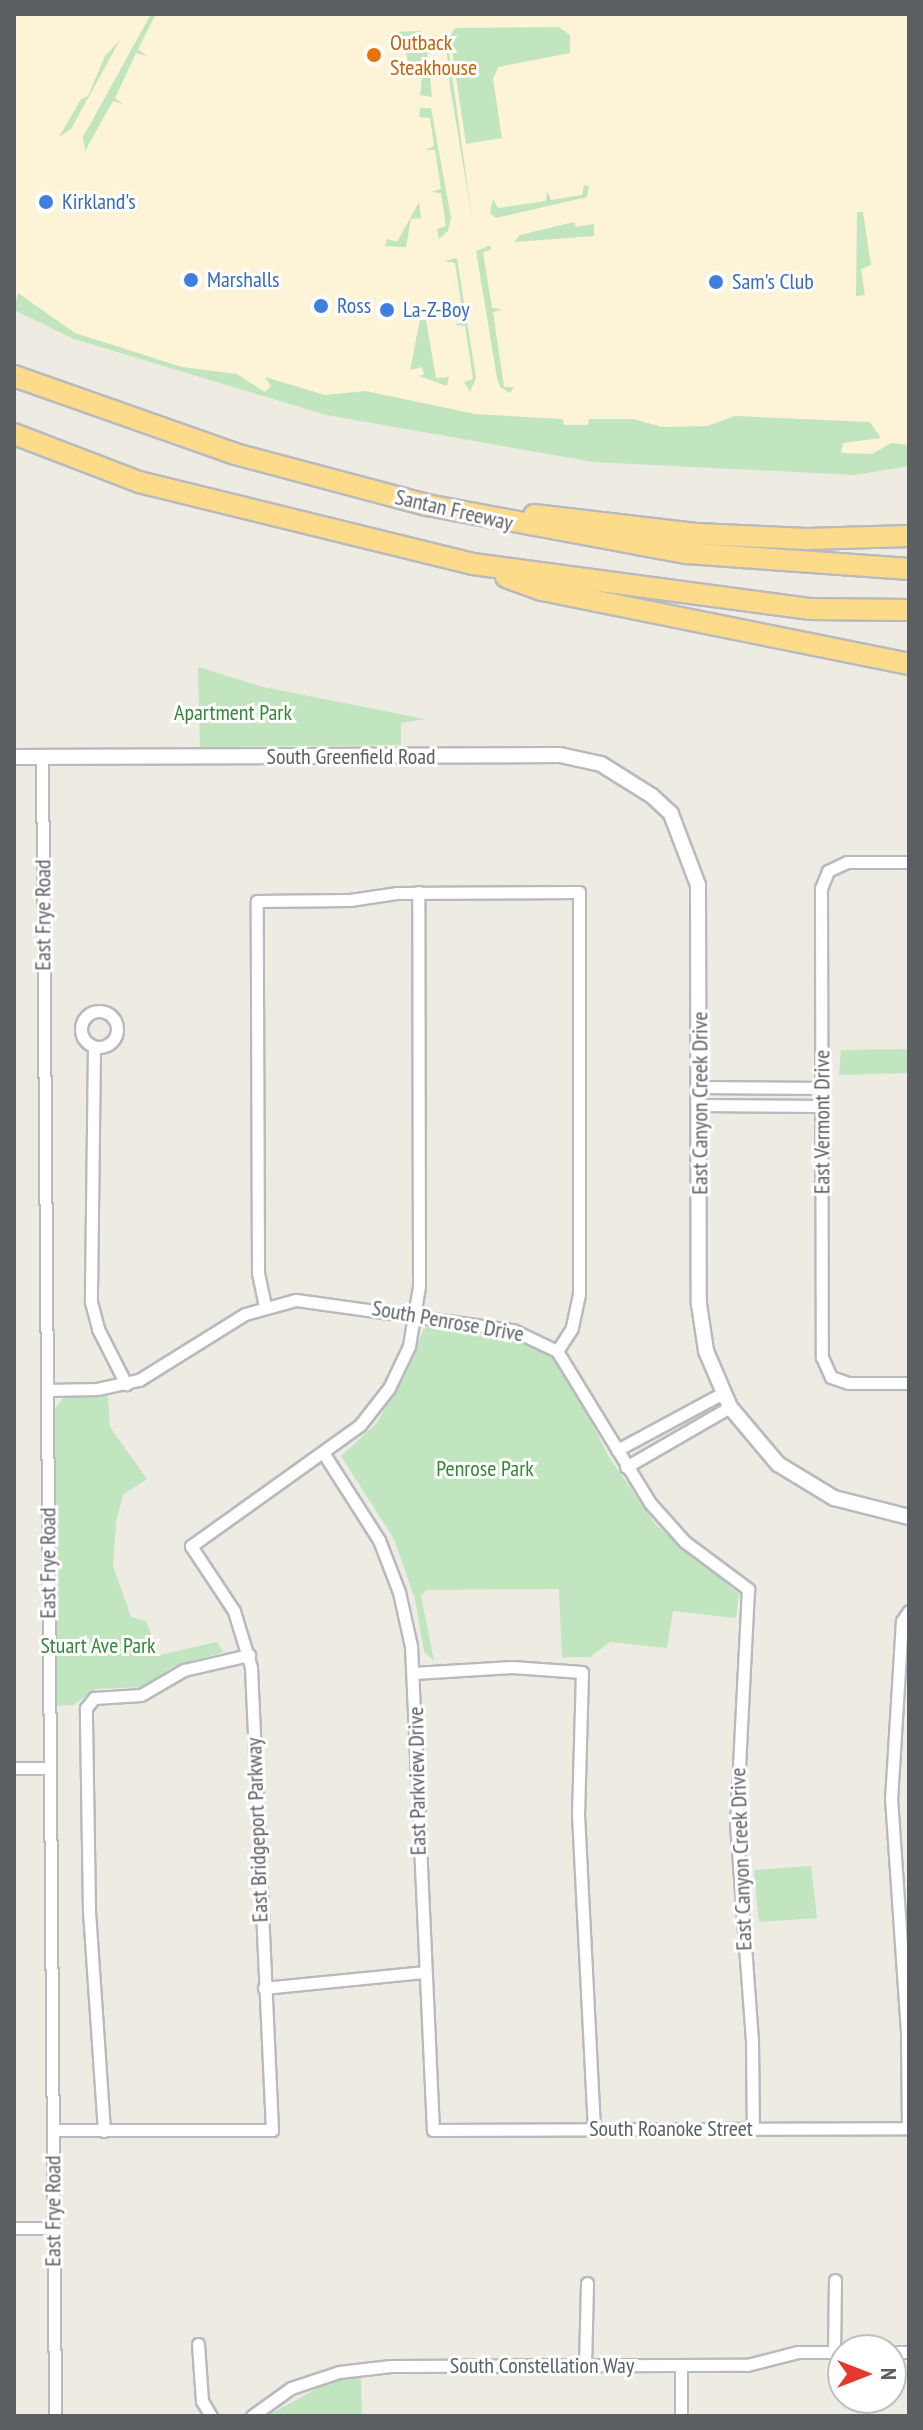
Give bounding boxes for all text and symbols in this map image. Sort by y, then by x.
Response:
place label: Outback Steakhouse [390,29,477,80]
marker: Outback Steakhouse [365,46,383,64]
place label: Kirkland's [62,189,136,215]
marker: Kirkland's [37,193,55,211]
place label: Marshalls [207,267,279,293]
place label: Sam's Club [732,269,814,295]
marker: Marshalls [182,271,200,289]
marker: Sam's Club [707,273,725,291]
place label: Ross [337,293,371,319]
marker: Ross [312,297,330,315]
place label: La-Z-Boy [403,297,470,323]
marker: La-Z-Boy [378,301,396,319]
street label: Santan Freeway [393,484,515,536]
park label: Apartment Park [174,700,292,726]
street label: South Greenfield Road [267,744,435,770]
street label: East Frye Road [30,859,56,971]
street label: East Canyon Creek Drive [687,1011,713,1195]
street label: East Vermont Drive [809,1050,835,1194]
street label: South Penrose Drive [370,1295,526,1347]
park label: Penrose Park [436,1456,534,1482]
street label: East Frye Road [35,1507,61,1619]
park label: Stuart Ave Park [40,1633,156,1659]
street label: East Parkview Drive [403,1706,431,1856]
street label: East Bridgeport Parkway [241,1737,273,1923]
street label: East Canyon Creek Drive [725,1767,757,1951]
street label: South Roanoke Street [589,2116,753,2142]
street label: East Frye Road [40,2155,66,2267]
north arrow [827,2334,907,2414]
street label: South Constellation Way [450,2353,634,2379]
text: N [875,2368,903,2380]

